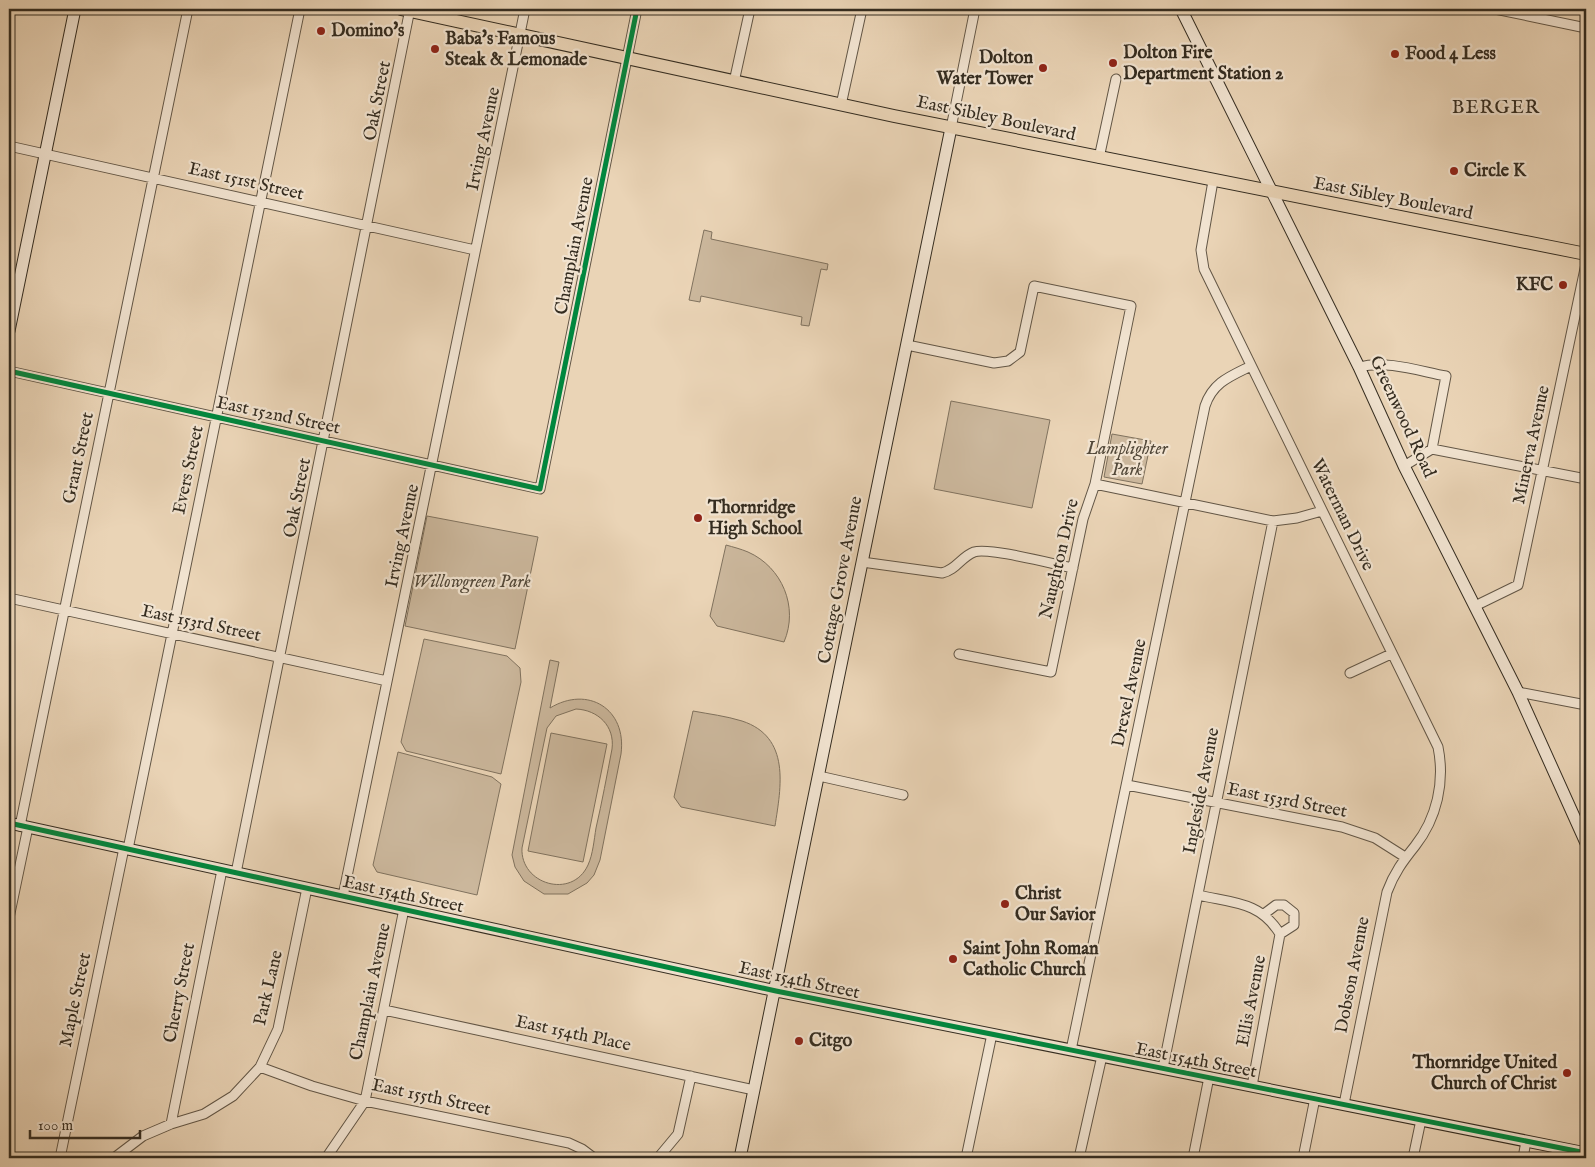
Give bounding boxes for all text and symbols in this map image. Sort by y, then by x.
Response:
place label: Domino's [331,20,405,43]
marker: Domino's [315,25,327,37]
place label: Baba's Famous Steak & Lemonade [445,28,588,72]
place label: Dolton Fire Department Station 2 [1123,42,1284,86]
marker: Baba's Famous Steak & Lemonade [429,43,441,55]
place label: Food 4 Less [1405,43,1496,66]
place label: Dolton Water Tower [936,47,1033,91]
marker: Food 4 Less [1389,48,1401,60]
marker: Dolton Fire Department Station 2 [1107,57,1119,69]
street label: Oak Street [359,59,397,143]
marker: Dolton Water Tower [1037,62,1049,74]
street label: Irving Avenue [462,85,506,193]
street label: East Sibley Boulevard [914,91,1078,147]
district label: BERGER [1452,96,1540,120]
street label: East 151st Street [186,158,306,206]
place label: Circle K [1464,160,1527,183]
marker: Circle K [1448,165,1460,177]
street label: East Sibley Boulevard [1311,172,1475,226]
street label: Champlain Avenue [550,175,600,317]
place label: KFC [1516,274,1553,297]
marker: KFC [1557,279,1569,291]
street label: Greenwood Road [1364,352,1441,482]
street label: Minerva Avenue [1508,383,1556,507]
street label: East 152nd Street [214,392,342,440]
street label: Grant Street [58,410,100,506]
street label: Evers Street [168,424,210,516]
park label: Lamplighter Park [1085,438,1168,482]
street label: Waterman Drive [1305,455,1379,575]
street label: Oak Street [279,456,317,540]
street label: Irving Avenue [381,482,425,590]
street label: Cottage Grove Avenue [813,494,869,666]
place label: Thornridge High School [707,497,803,541]
street label: Naughton Drive [1035,497,1085,621]
marker: Thornridge High School [692,512,704,524]
park label: Willowgreen Park [413,571,531,594]
street label: East 153rd Street [139,600,263,648]
street label: Drexel Avenue [1107,637,1153,749]
street label: Ingleside Avenue [1178,726,1226,856]
street label: East 153rd Street [1225,778,1349,824]
street label: East 154th Street [340,871,466,919]
place label: Christ Our Savior [1015,883,1096,927]
marker: Christ Our Savior [999,898,1011,910]
street label: Dobson Avenue [1330,915,1376,1035]
street label: Champlain Avenue [345,921,397,1063]
place label: Saint John Roman Catholic Church [963,938,1099,982]
street label: Cherry Street [159,941,201,1045]
street label: Park Lane [249,948,289,1028]
street label: Maple Street [55,951,97,1049]
marker: Saint John Roman Catholic Church [947,953,959,965]
street label: Ellis Avenue [1232,953,1272,1049]
street label: East 154th Street [736,957,862,1005]
street label: East 154th Place [513,1011,633,1057]
place label: Citgo [809,1030,852,1053]
marker: Citgo [793,1035,805,1047]
street label: East 154th Street [1133,1038,1259,1084]
place label: Thornridge United Church of Christ [1411,1052,1558,1096]
marker: Thornridge United Church of Christ [1561,1067,1573,1079]
street label: East 155th Street [370,1074,492,1122]
scale bar [30,1107,140,1139]
text: 100 m [38,1116,74,1135]

